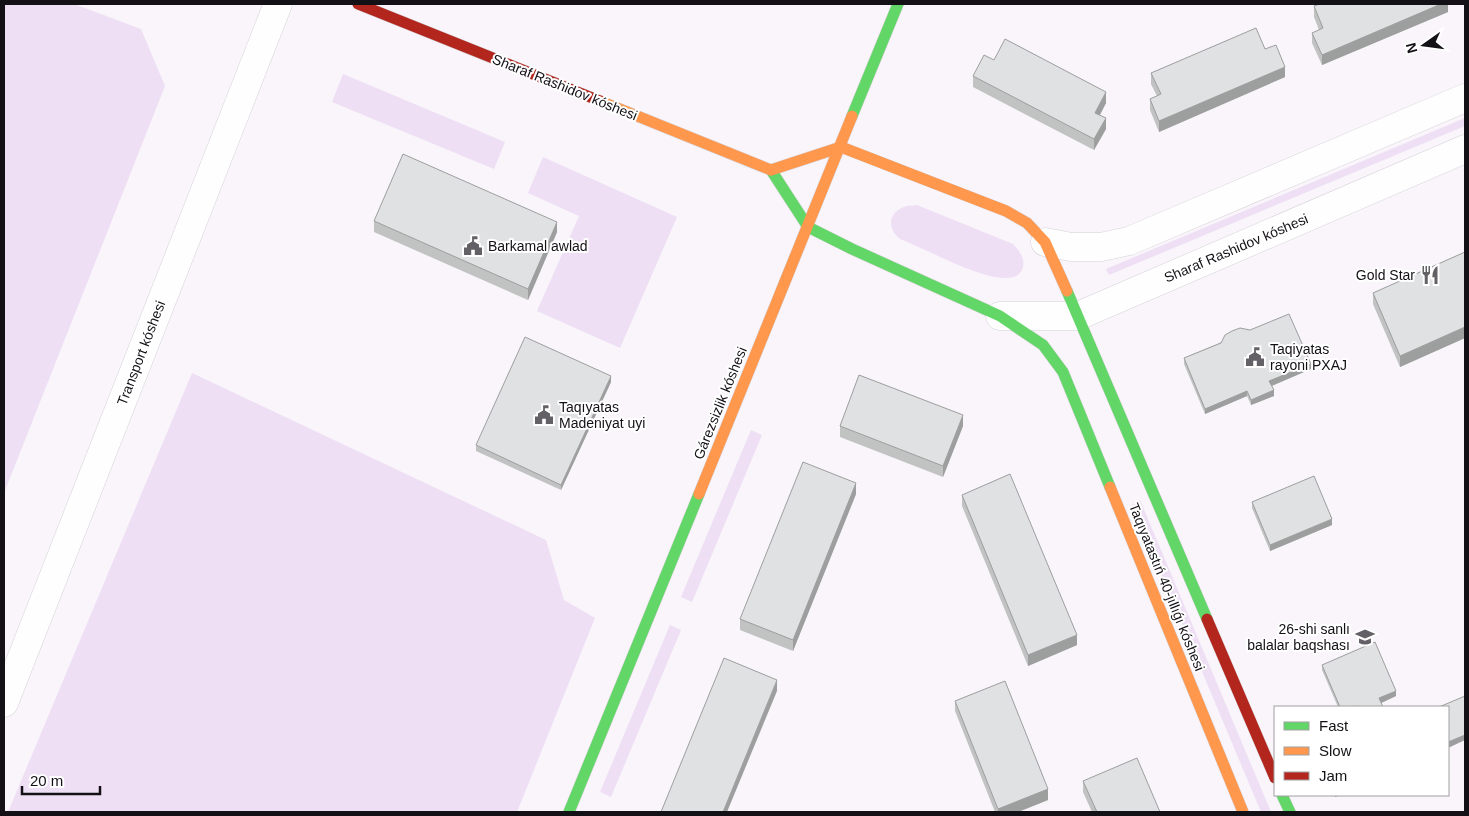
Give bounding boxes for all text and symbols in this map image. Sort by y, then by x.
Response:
north arrow [1399,20,1449,70]
text: N [1402,41,1420,55]
street label: Sharaf Rashidov kóshesi [490,51,640,123]
street label: Sharaf Rashidov kóshesi [1162,210,1310,286]
public building icon: Barkamal awlad [462,235,484,257]
place label: Barkamal awlad [488,238,588,254]
restaurant icon: Gold Star [1419,264,1441,286]
place label: Gold Star [1356,267,1415,283]
street label: Transport kóshesi [114,298,168,408]
place label: Taqiyatas rayoni PXAJ [1270,341,1347,373]
street label: Gárezsizlik kóshesi [690,344,750,462]
public building icon: Taqiyatas rayoni PXAJ [1244,346,1266,368]
place label: Taqıyatas Madeniyat uyi [559,399,645,431]
public building icon: Taqıyatas Madeniyat uyi [533,404,555,426]
street label: Taqıyatastıń 40-jıllıǵı kóshesi [1126,501,1208,673]
place label: 26-shi sanlı balalar baqshası [1247,621,1350,653]
school or university icon: 26-shi sanlı balalar baqshası [1354,626,1376,648]
legend [1274,706,1449,796]
text: Fast [1319,717,1349,734]
text: Slow [1319,742,1352,759]
scale bar [22,764,100,796]
text: Jam [1319,767,1347,784]
text: 20 m [30,772,63,789]

